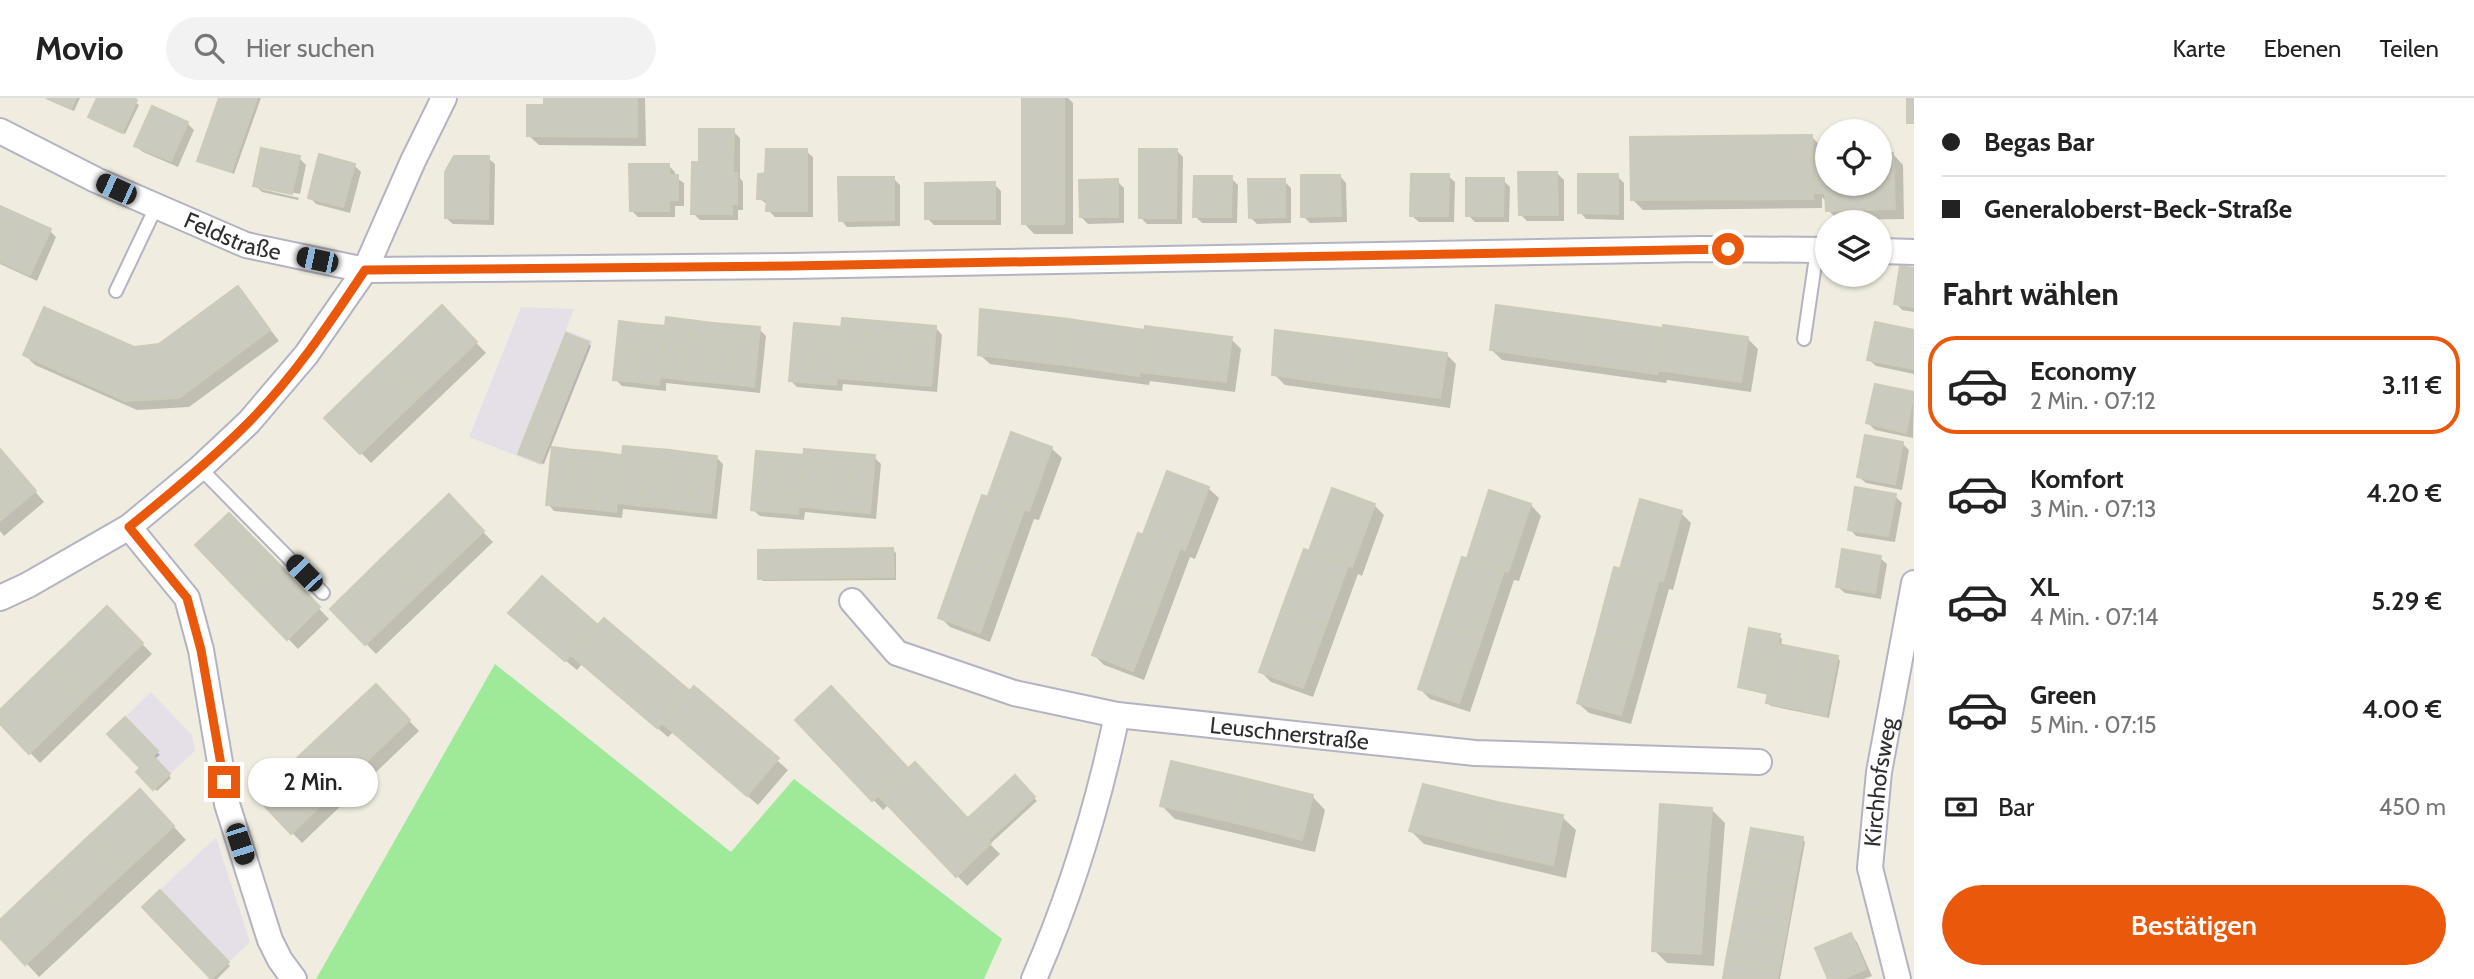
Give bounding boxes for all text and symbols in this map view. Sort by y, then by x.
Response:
search box [166,17,656,80]
text: Movio [35,28,124,68]
icon: search [190,29,228,67]
text: Hier suchen [246,32,375,64]
text: Karte [2172,34,2225,63]
text: Ebenen [2263,34,2341,63]
text: Teilen [2379,34,2439,63]
map controls [1815,119,1892,287]
button: locate [1815,119,1892,196]
text: Begas Bar [1984,126,2094,158]
car [93,171,140,207]
text: Generaloberst-Beck-Straße [1984,193,2292,225]
street label: Feldstraße [180,206,284,266]
button: layers [1815,210,1892,287]
route start [1712,233,1744,265]
car [295,245,340,275]
text: Fahrt wählen [1942,274,2119,313]
icon: car [1946,354,2009,417]
text: Economy [2030,355,2136,387]
text: 3.11 € [2382,369,2442,401]
text: 2 Min. · 07:12 [2030,387,2156,415]
icon: car [1946,462,2009,525]
text: Komfort [2030,463,2124,495]
text: 4.20 € [2366,477,2442,509]
text: 3 Min. · 07:13 [2030,495,2157,523]
car [282,551,327,595]
icon: car [1946,570,2009,633]
text: XL [2030,571,2059,603]
text: 5.29 € [2371,585,2442,617]
text: 4 Min. · 07:14 [2030,603,2158,631]
icon: car [1946,678,2009,741]
text: Green [2030,679,2097,711]
text: 4.00 € [2362,693,2442,725]
street label: Leuschnerstraße [1208,711,1371,756]
text: 5 Min. · 07:15 [2030,711,2157,739]
street label: Kirchhofsweg [1858,715,1903,848]
callout: 2 Min. [248,758,378,806]
route end [208,766,240,798]
text: 2 Min. [283,768,343,796]
icon: cash [1942,788,1980,826]
text: Bar [1998,791,2034,823]
text: 450 m [2379,793,2446,821]
car [224,821,257,867]
button: Bestätigen [1942,885,2446,965]

